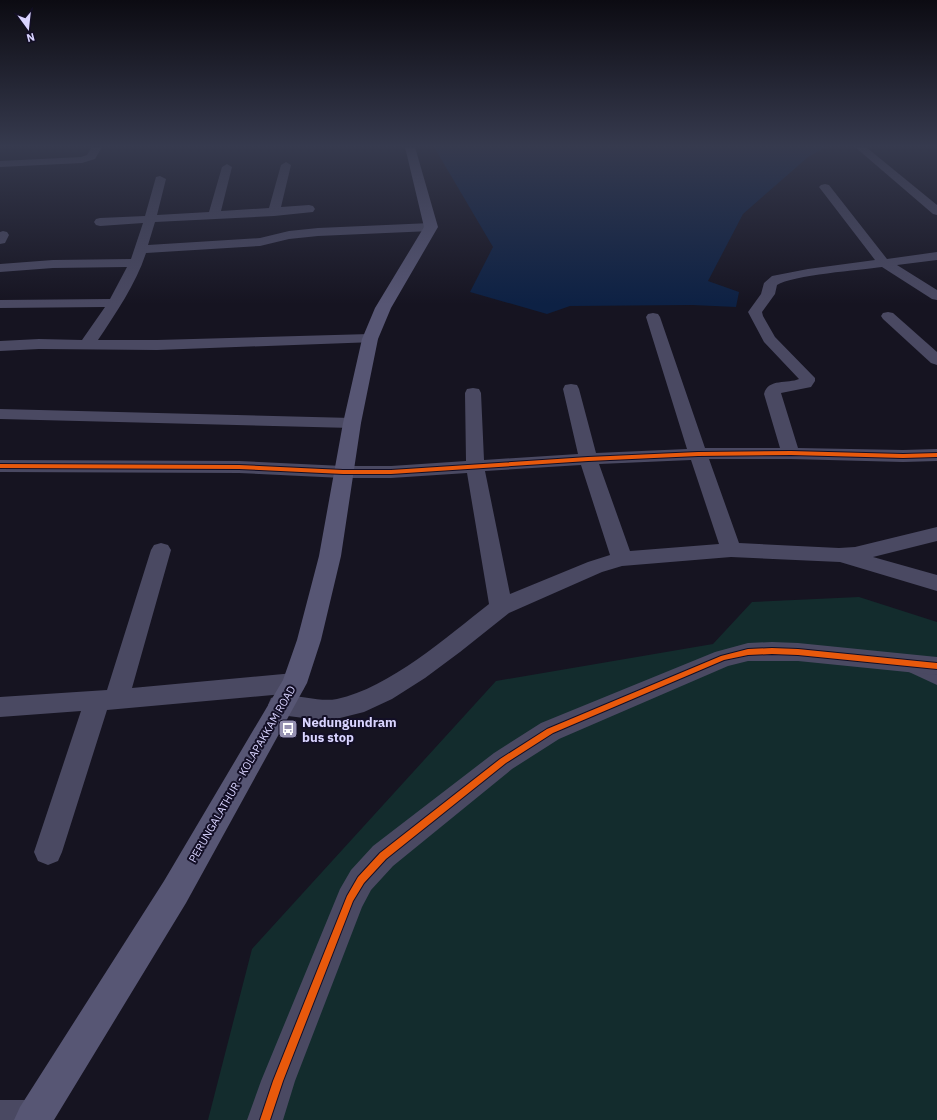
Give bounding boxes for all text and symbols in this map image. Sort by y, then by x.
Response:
north arrow [8,8,48,48]
text: N [25,30,36,45]
street label: PERUNGALATHUR - KOLAPAKKAM ROAD [185,683,299,865]
place label: Nedungundram bus stop [302,714,397,746]
bus stop icon: Nedungundram bus stop [277,718,299,740]

